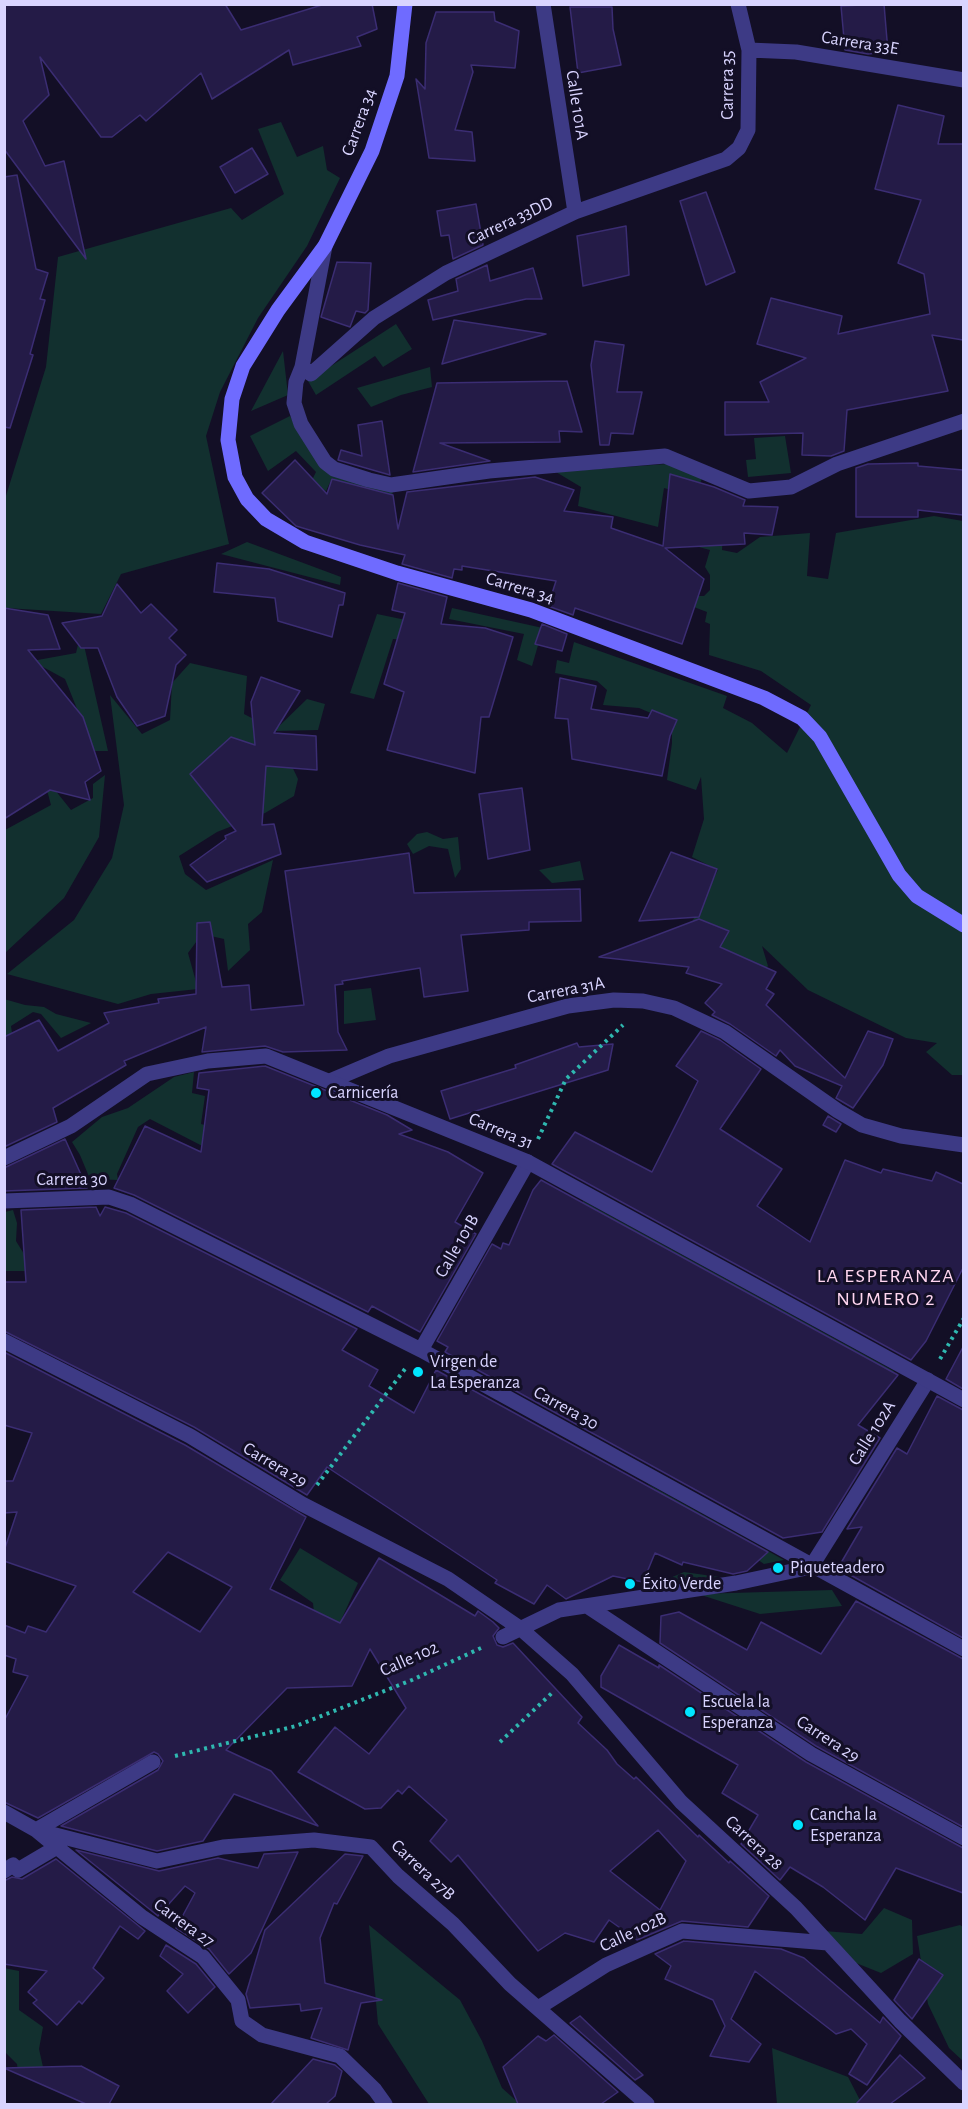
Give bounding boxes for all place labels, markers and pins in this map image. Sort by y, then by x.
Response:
place label: Carnicería [328,1082,399,1104]
marker: Carnicería [309,1086,323,1100]
place label: Virgen de La Esperanza [430,1351,520,1394]
marker: Virgen de La Esperanza [411,1365,425,1379]
place label: Piqueteadero [790,1557,885,1579]
marker: Piqueteadero [771,1561,785,1575]
place label: Éxito Verde [642,1573,721,1595]
marker: Éxito Verde [623,1577,637,1591]
place label: Escuela la Esperanza [702,1691,774,1734]
marker: Escuela la Esperanza [683,1705,697,1719]
place label: Cancha la Esperanza [810,1804,882,1846]
marker: Cancha la Esperanza [791,1818,805,1832]

